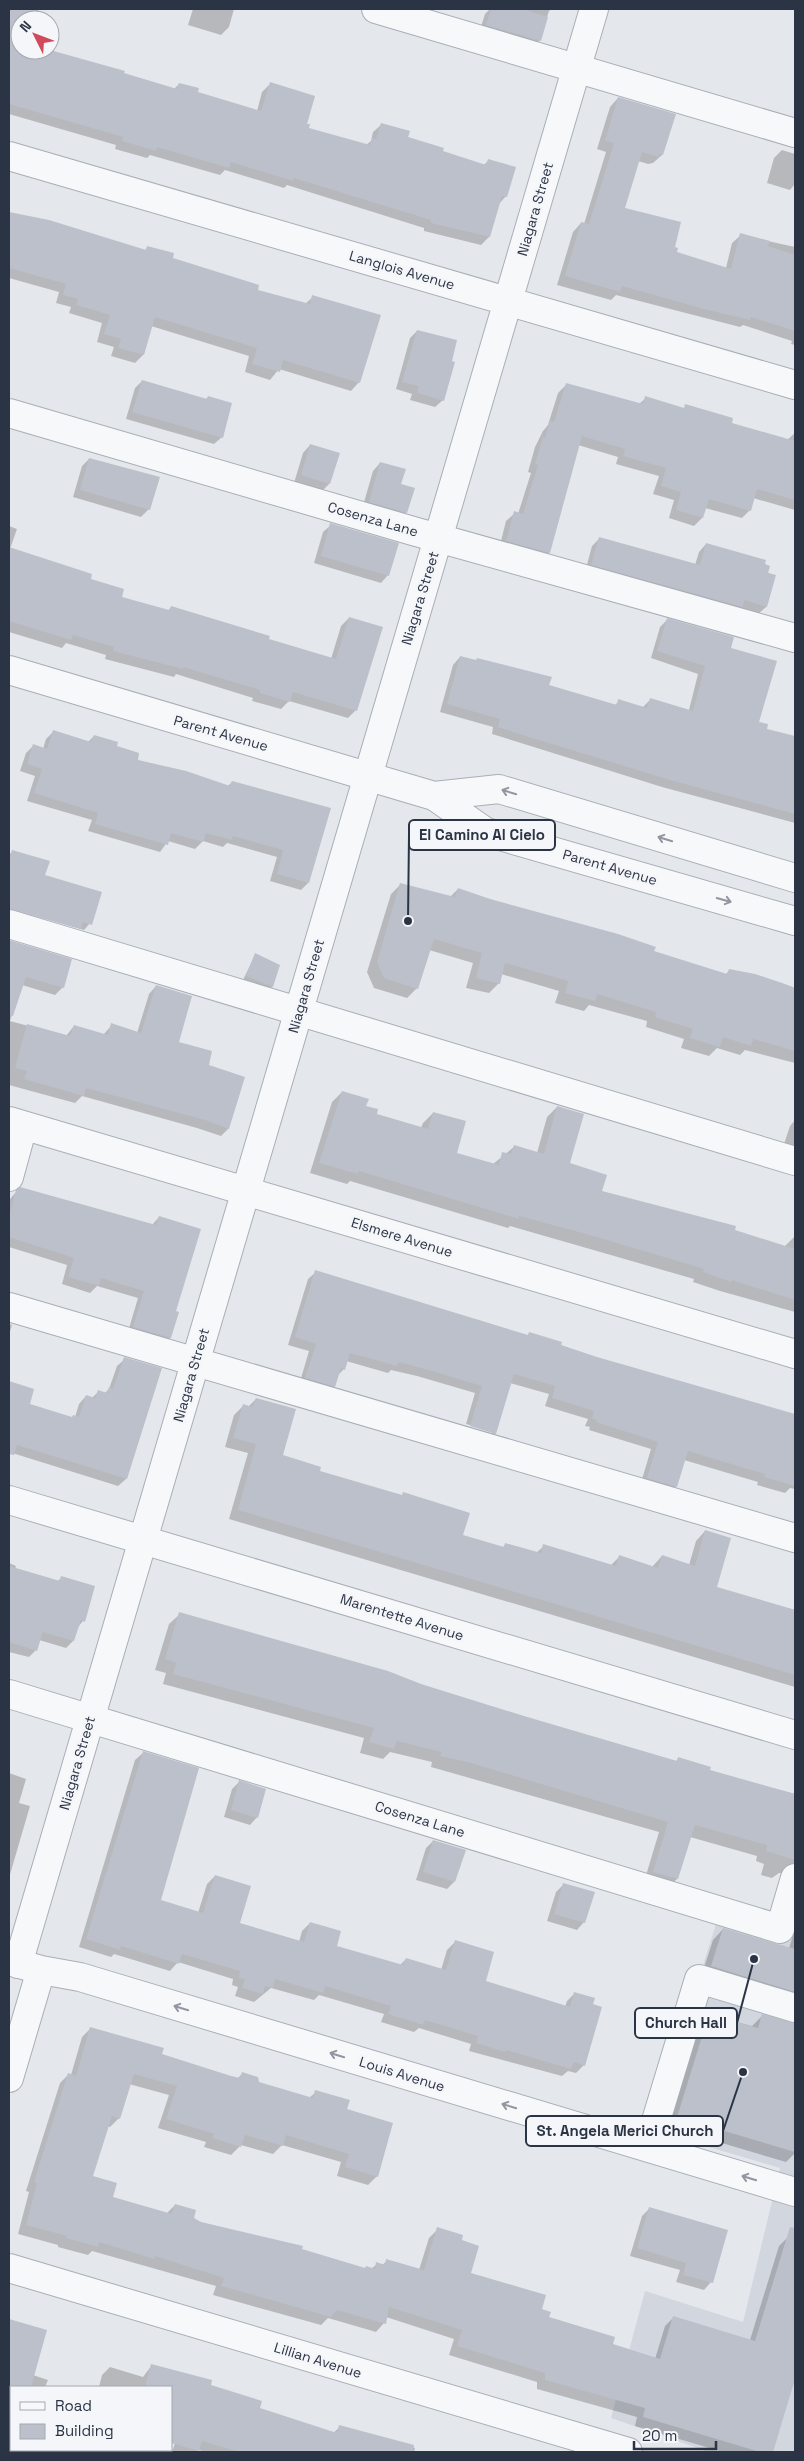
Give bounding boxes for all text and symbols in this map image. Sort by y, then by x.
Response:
north arrow [10,10,60,60]
text: N [16,17,35,36]
street label: Niagara Street [513,160,557,258]
street label: Langlois Avenue [347,246,457,294]
street label: Cosenza Lane [326,497,420,541]
street label: Niagara Street [397,549,443,647]
street label: Parent Avenue [172,711,270,755]
one-way arrow [502,787,518,797]
callout: El Camino Al Cielo [409,820,555,850]
text: El Camino Al Cielo [419,825,545,844]
one-way arrow [657,834,673,843]
street label: Parent Avenue [561,845,659,889]
one-way arrow [716,896,732,906]
street label: Niagara Street [284,937,328,1035]
street label: Elsmere Avenue [349,1213,455,1261]
street label: Niagara Street [169,1326,213,1424]
street label: Marentette Avenue [338,1590,466,1644]
street label: Niagara Street [55,1714,99,1812]
street label: Cosenza Lane [373,1797,467,1841]
one-way arrow [173,2002,189,2012]
callout: Church Hall [635,2008,737,2038]
text: Church Hall [645,2013,727,2032]
one-way arrow [329,2049,345,2059]
street label: Louis Avenue [357,2052,447,2096]
one-way arrow [501,2101,517,2111]
callout: St. Angela Merici Church [526,2116,723,2146]
text: St. Angela Merici Church [536,2121,714,2140]
one-way arrow [741,2172,757,2182]
street label: Lillian Avenue [272,2338,364,2382]
legend [10,2386,172,2451]
text: Road [55,2396,92,2415]
scale bar [634,2418,716,2450]
text: Building [55,2421,114,2440]
text: 20 m [642,2426,677,2445]

